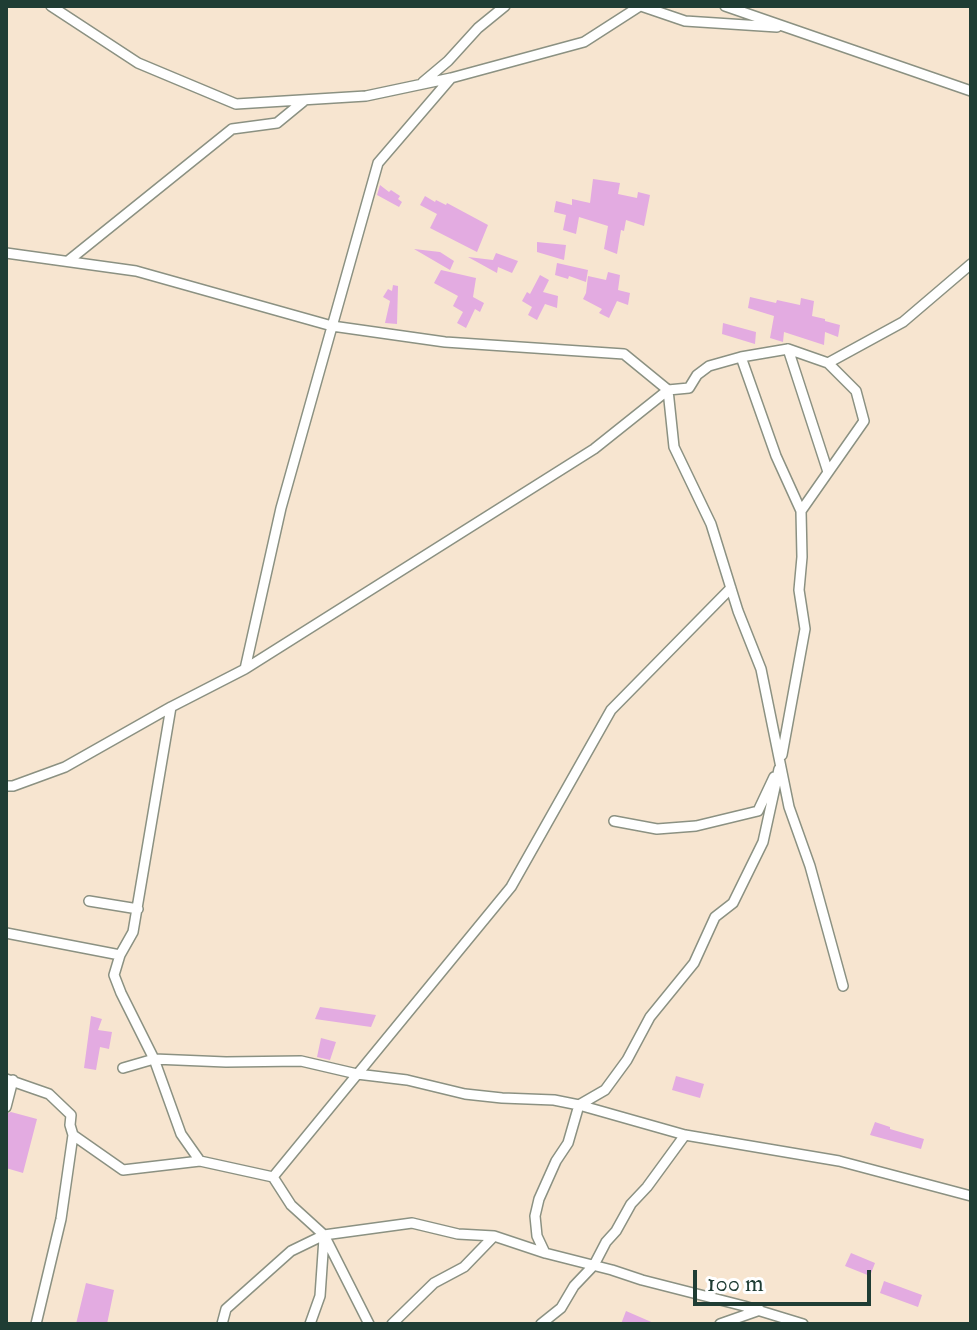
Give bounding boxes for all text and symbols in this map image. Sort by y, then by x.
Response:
scale bar [697,1254,875,1304]
text: 100 m [707,1268,764,1299]

